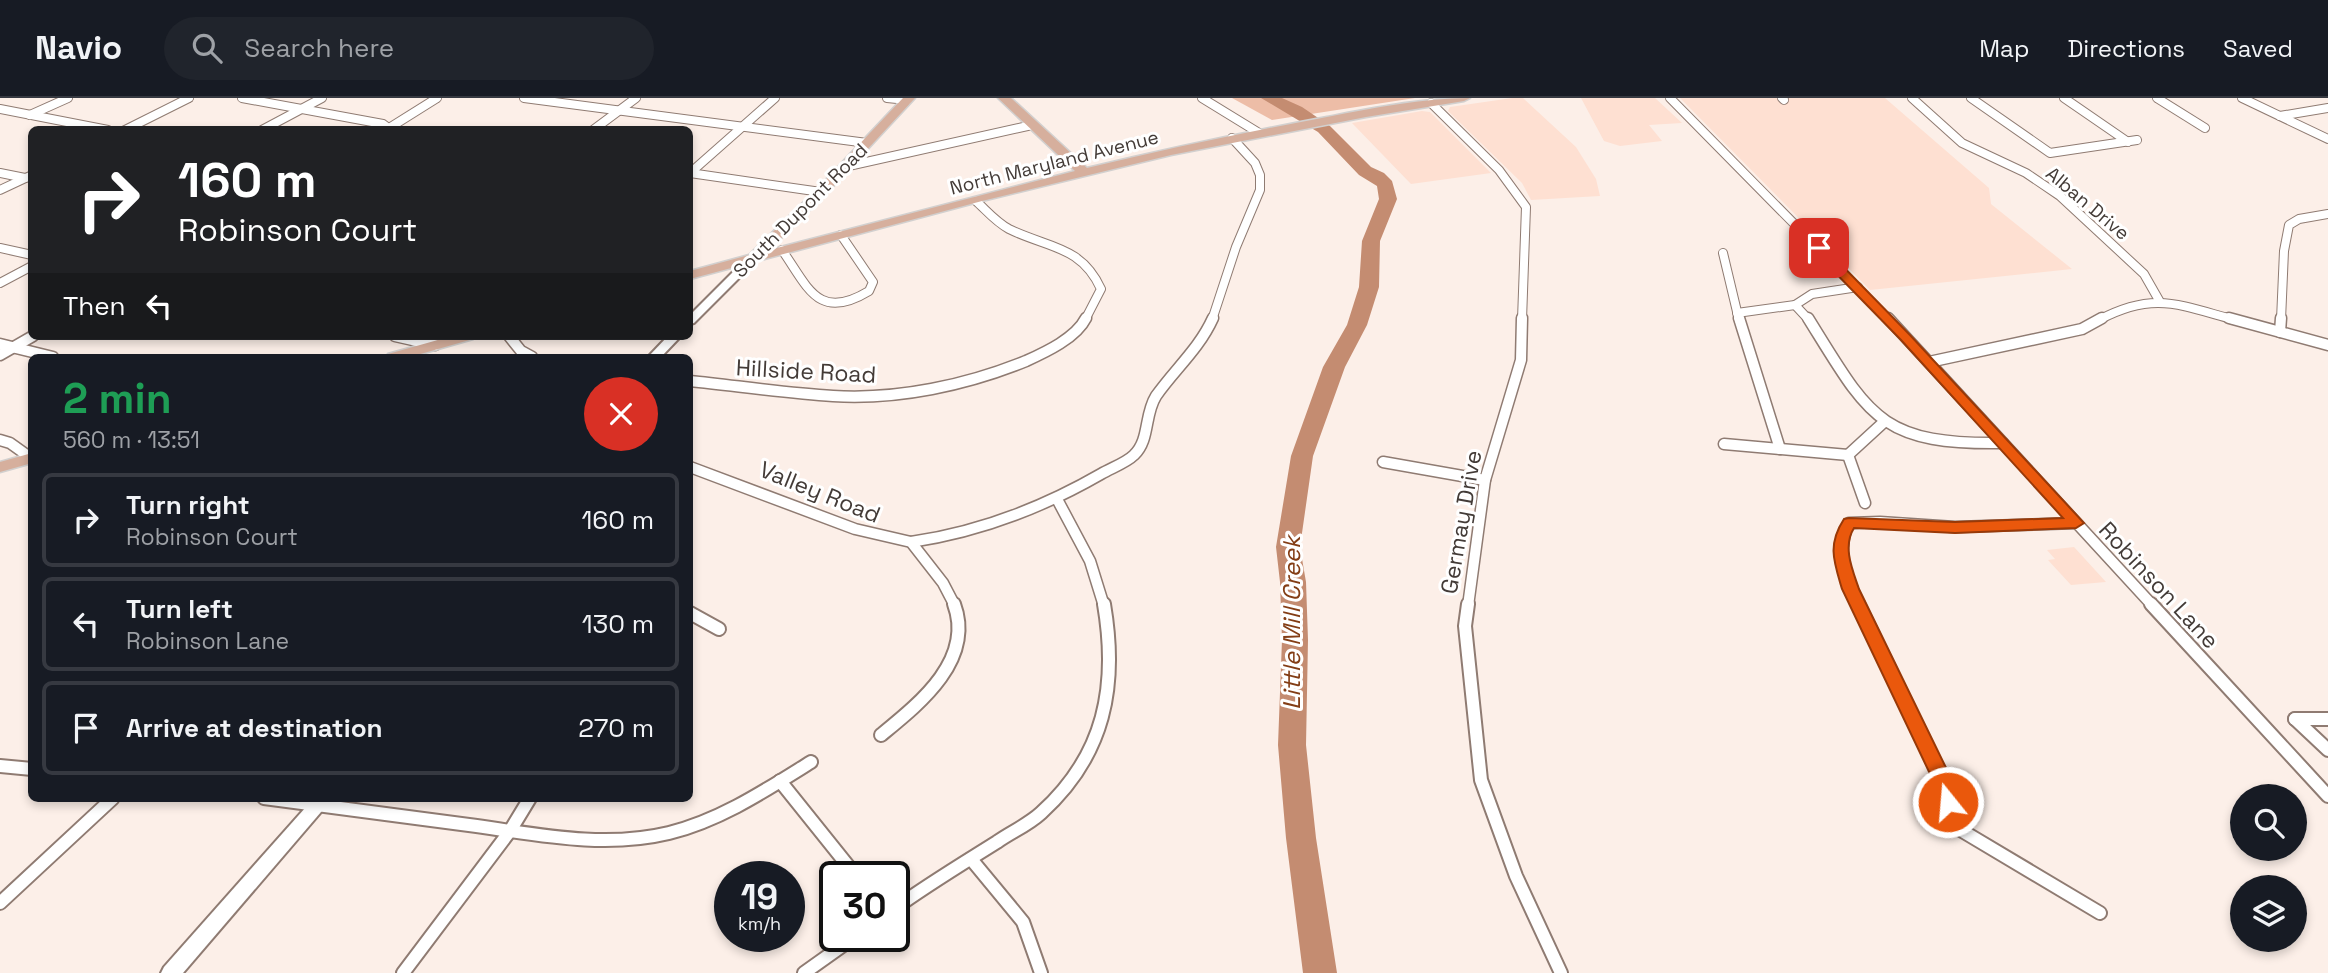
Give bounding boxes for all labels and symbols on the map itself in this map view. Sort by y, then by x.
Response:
street label: North Maryland Avenue [947,124,1161,201]
street label: South Dupont Road [728,138,873,283]
street label: Alban Drive [2041,161,2135,246]
pin [1789,218,1849,278]
street label: Hillside Road [735,352,877,390]
street label: Germay Drive [1434,448,1488,596]
street label: Valley Road [755,454,885,530]
street label: Robinson Lane [2092,515,2226,655]
water label: Little Mill Creek [1276,533,1307,710]
position arrow [1911,765,1985,839]
speed limit sign: 30 [819,861,910,952]

